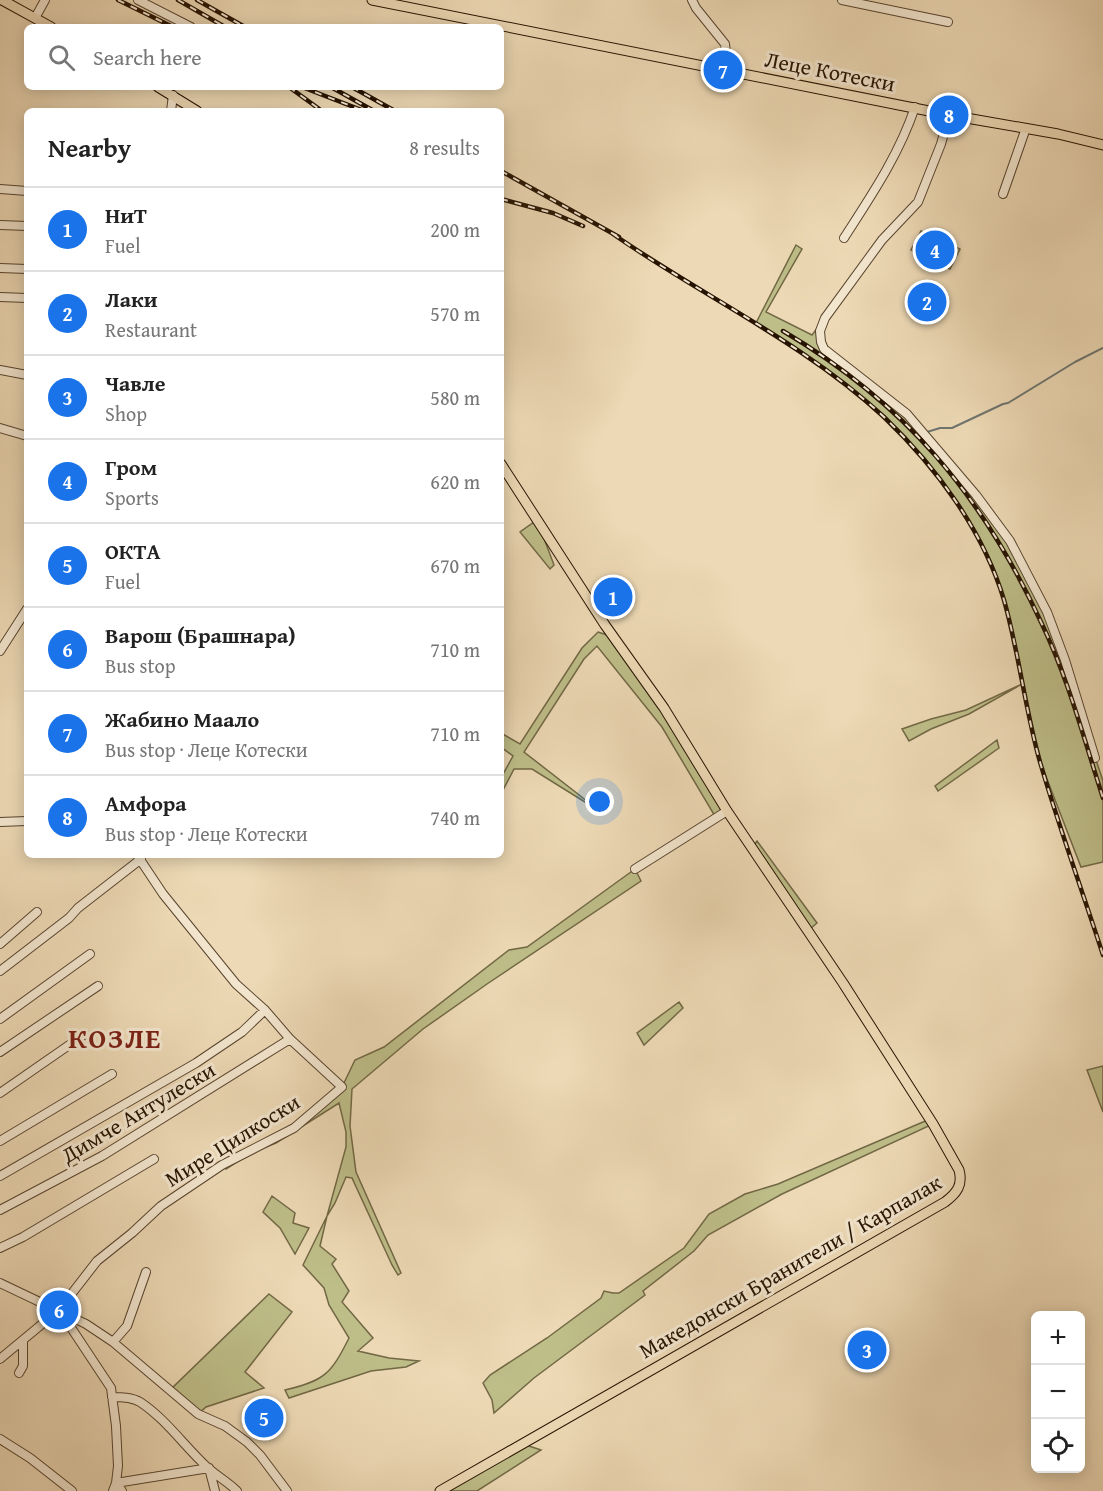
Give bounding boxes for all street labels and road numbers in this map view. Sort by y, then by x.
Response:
street label: Леце Котески [762,43,898,99]
street label: Димче Антулески [54,1053,221,1171]
street label: Мире Цилкоски [158,1086,306,1194]
street label: Македонски Бранители / Карпалак [633,1166,948,1366]

